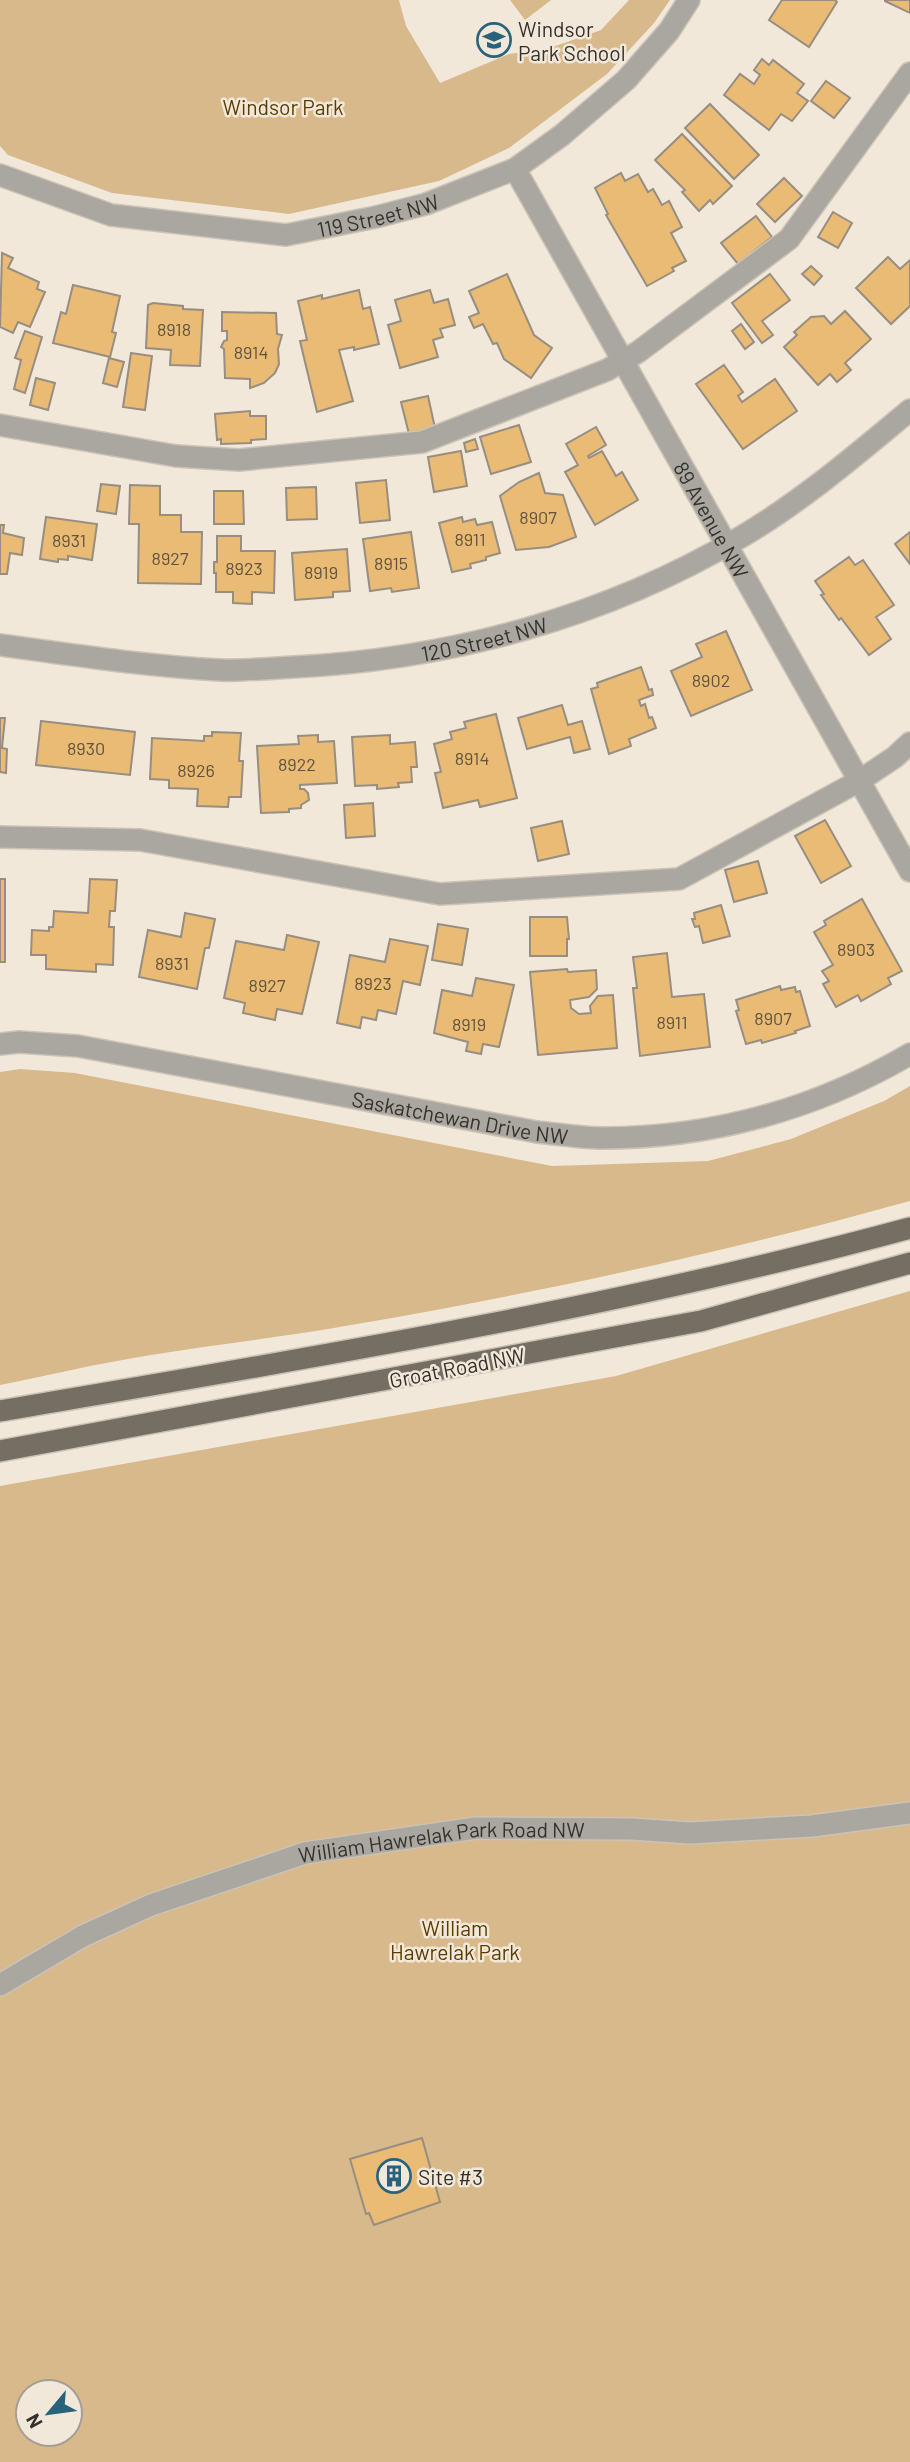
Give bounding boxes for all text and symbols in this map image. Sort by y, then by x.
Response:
place label: Windsor Park School [518,16,626,65]
school or university icon: Windsor Park School [475,21,513,59]
park label: Windsor Park [222,94,344,119]
street label: 119 Street NW [315,188,442,241]
house number: 8918 [157,318,191,340]
house number: 8914 [234,341,268,363]
street label: 89 Avenue NW [669,457,755,582]
house number: 8907 [519,506,557,528]
house number: 8911 [454,528,486,550]
house number: 8931 [52,529,86,551]
house number: 8927 [152,547,189,569]
house number: 8915 [374,552,408,574]
house number: 8923 [225,557,263,579]
house number: 8919 [304,561,338,583]
street label: 120 Street NW [419,611,550,665]
house number: 8902 [692,669,730,691]
house number: 8930 [67,737,105,759]
house number: 8914 [455,747,489,769]
house number: 8922 [278,753,316,775]
house number: 8926 [177,759,215,781]
house number: 8903 [837,938,875,960]
house number: 8931 [155,952,189,974]
house number: 8923 [354,972,392,994]
house number: 8927 [249,974,286,996]
house number: 8907 [754,1007,792,1029]
house number: 8911 [656,1011,688,1033]
house number: 8919 [452,1013,486,1035]
street label: Saskatchewan Drive NW [350,1085,570,1148]
street label: Groat Road NW [387,1342,527,1392]
street label: William Hawrelak Park Road NW [296,1815,585,1866]
park label: William Hawrelak Park [390,1915,520,1964]
building icon: Site #3 [375,2157,413,2195]
place label: Site #3 [418,2164,483,2189]
north arrow [14,2378,84,2448]
text: N [21,2410,47,2433]

